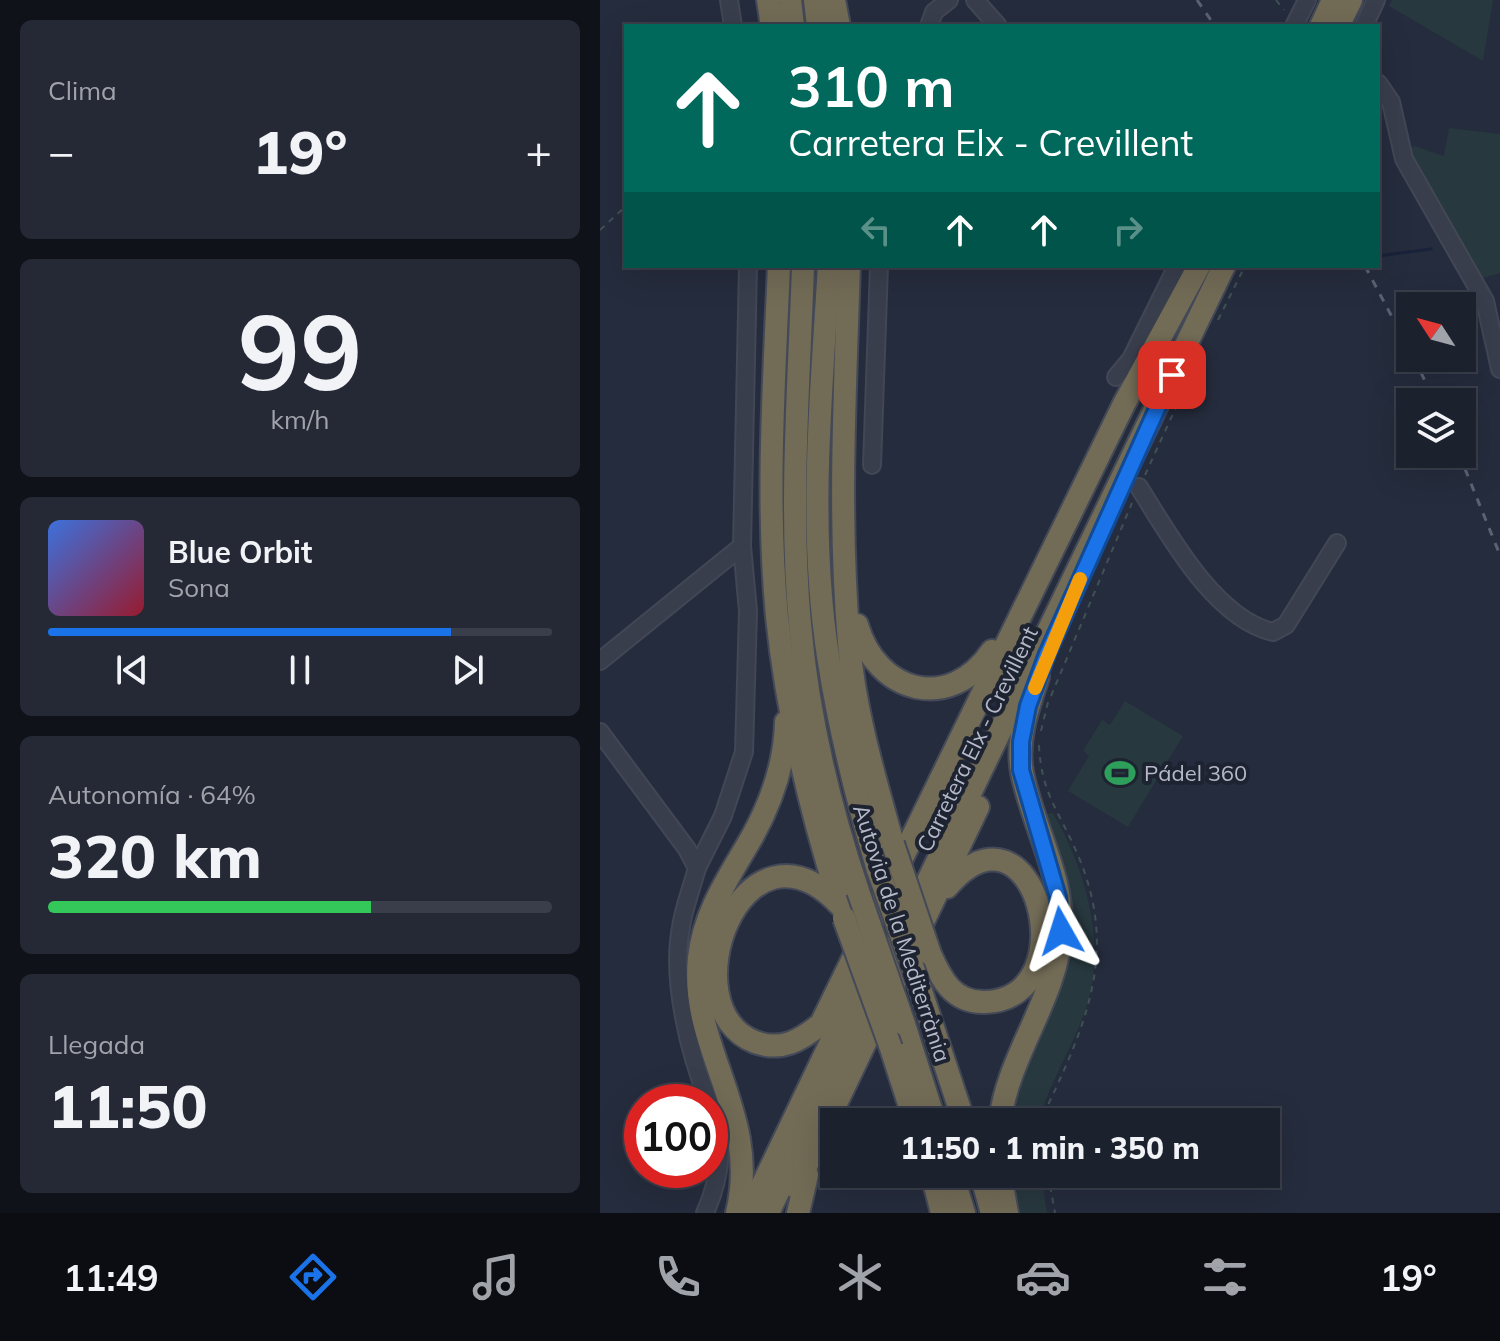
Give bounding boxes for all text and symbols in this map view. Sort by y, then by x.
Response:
text: 310 m [788,51,955,121]
icon: ahead [656,56,760,160]
text: Clima [48,74,117,107]
text: 19° [252,114,348,189]
text: Carretera Elx - Crevillent [788,120,1193,165]
text: − [48,124,74,179]
text: + [526,124,552,179]
icon: left [854,208,898,252]
icon: ahead [938,208,982,252]
icon: ahead [1022,208,1066,252]
icon: right [1106,208,1150,252]
text: 99 [238,285,362,416]
north arrow [1396,292,1476,372]
map controls [1396,292,1476,468]
pin [1138,341,1206,409]
icon: arrive [1150,353,1194,397]
button: layers [1396,388,1476,468]
text: km/h [271,403,329,436]
text: Blue Orbit [168,533,312,571]
text: Sona [168,571,230,604]
street label: Carretera Elx - Crevillent [910,621,1044,856]
icon: previous [110,648,154,692]
icon: pause [278,648,322,692]
icon: next [446,648,490,692]
sports icon: Pádel 360 [1103,756,1137,790]
place label: Pádel 360 [1144,759,1247,787]
text: Autonomía · 64% [48,778,256,811]
street label: Autovia de la Mediterrània [847,801,957,1065]
text: 320 km [48,818,262,893]
position arrow [1019,889,1103,973]
text: Llegada [48,1028,145,1061]
text: 11:50 [48,1068,208,1143]
speed limit sign: 100 [624,1084,728,1188]
text: 11:50 · 1 min · 350 m [900,1129,1200,1167]
icon: directions [285,1249,341,1305]
icon: music [468,1249,524,1305]
icon: phone [650,1249,706,1305]
icon: climate [832,1249,888,1305]
icon: car [1015,1249,1071,1305]
icon: filters [1197,1249,1253,1305]
text: 11:49 [63,1255,159,1300]
text: 19° [1380,1255,1437,1300]

